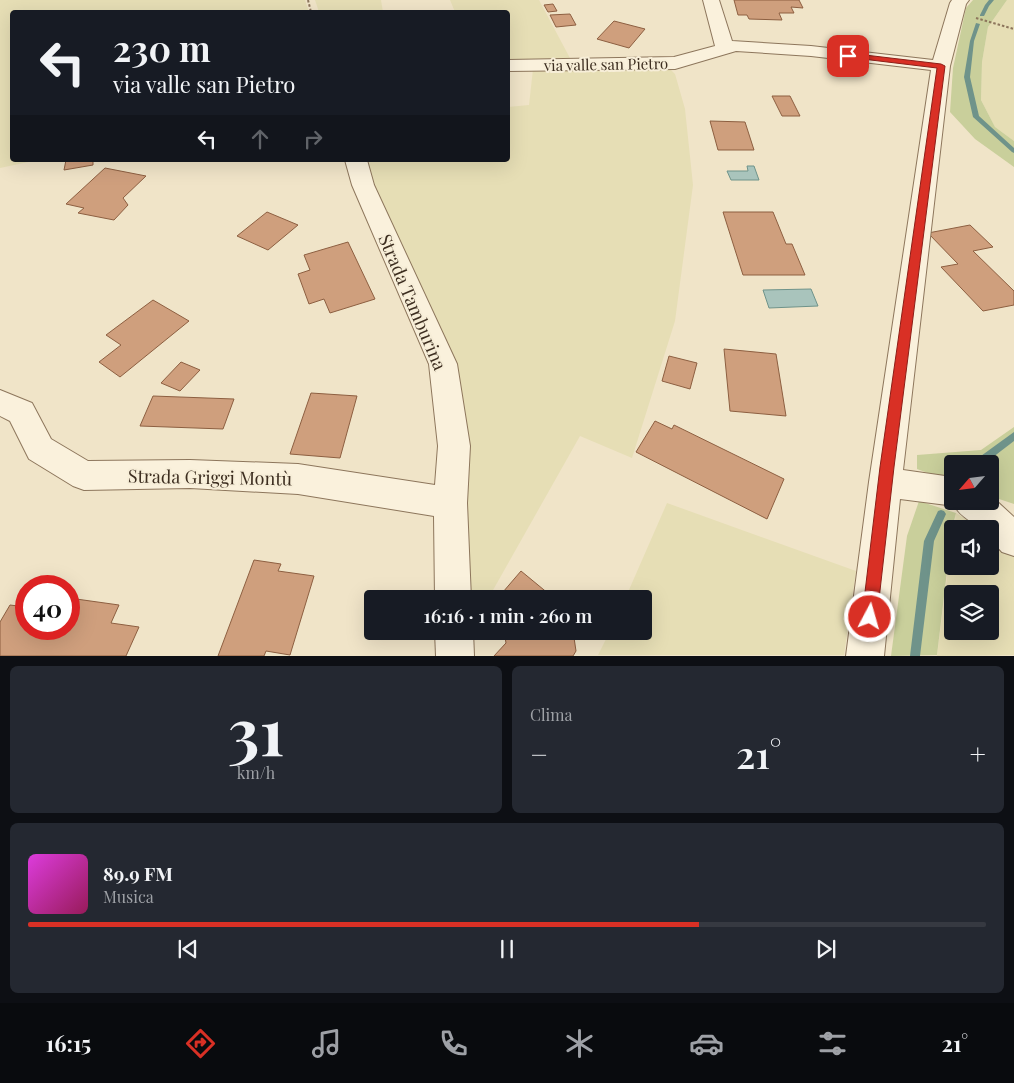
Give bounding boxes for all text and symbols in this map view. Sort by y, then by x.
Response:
text: 230 m [113,24,211,71]
icon: left [30,30,95,95]
pin [827,35,869,77]
icon: arrive [834,42,862,70]
street label: via valle san Pietro [543,53,668,75]
text: via valle san Pietro [113,69,295,99]
icon: left [193,125,221,153]
icon: ahead [246,125,274,153]
icon: right [299,125,327,153]
street label: Strada Tamburina [373,230,453,374]
north arrow [944,455,999,510]
map controls [944,455,999,640]
street label: Strada Griggi Montù [128,464,293,490]
button: sound [944,520,999,575]
speed limit sign: 40 [15,575,80,640]
button: layers [944,585,999,640]
position arrow [843,590,895,642]
text: 16:16 · 1 min · 260 m [424,602,592,628]
text: 31 [228,686,284,772]
text: Clima [530,704,572,725]
text: 21° [736,728,782,779]
text: − [530,735,548,772]
text: + [970,735,986,772]
text: km/h [237,762,275,783]
text: 89.9 FM [103,860,173,886]
text: Musica [103,886,154,907]
icon: previous [174,935,202,963]
icon: pause [493,935,521,963]
icon: next [812,935,840,963]
icon: directions [183,1026,218,1061]
icon: music [309,1026,344,1061]
icon: phone [436,1026,471,1061]
icon: climate [562,1026,597,1061]
icon: car [689,1026,724,1061]
icon: filters [815,1026,850,1061]
text: 16:15 [46,1028,91,1058]
text: 21° [942,1028,968,1058]

